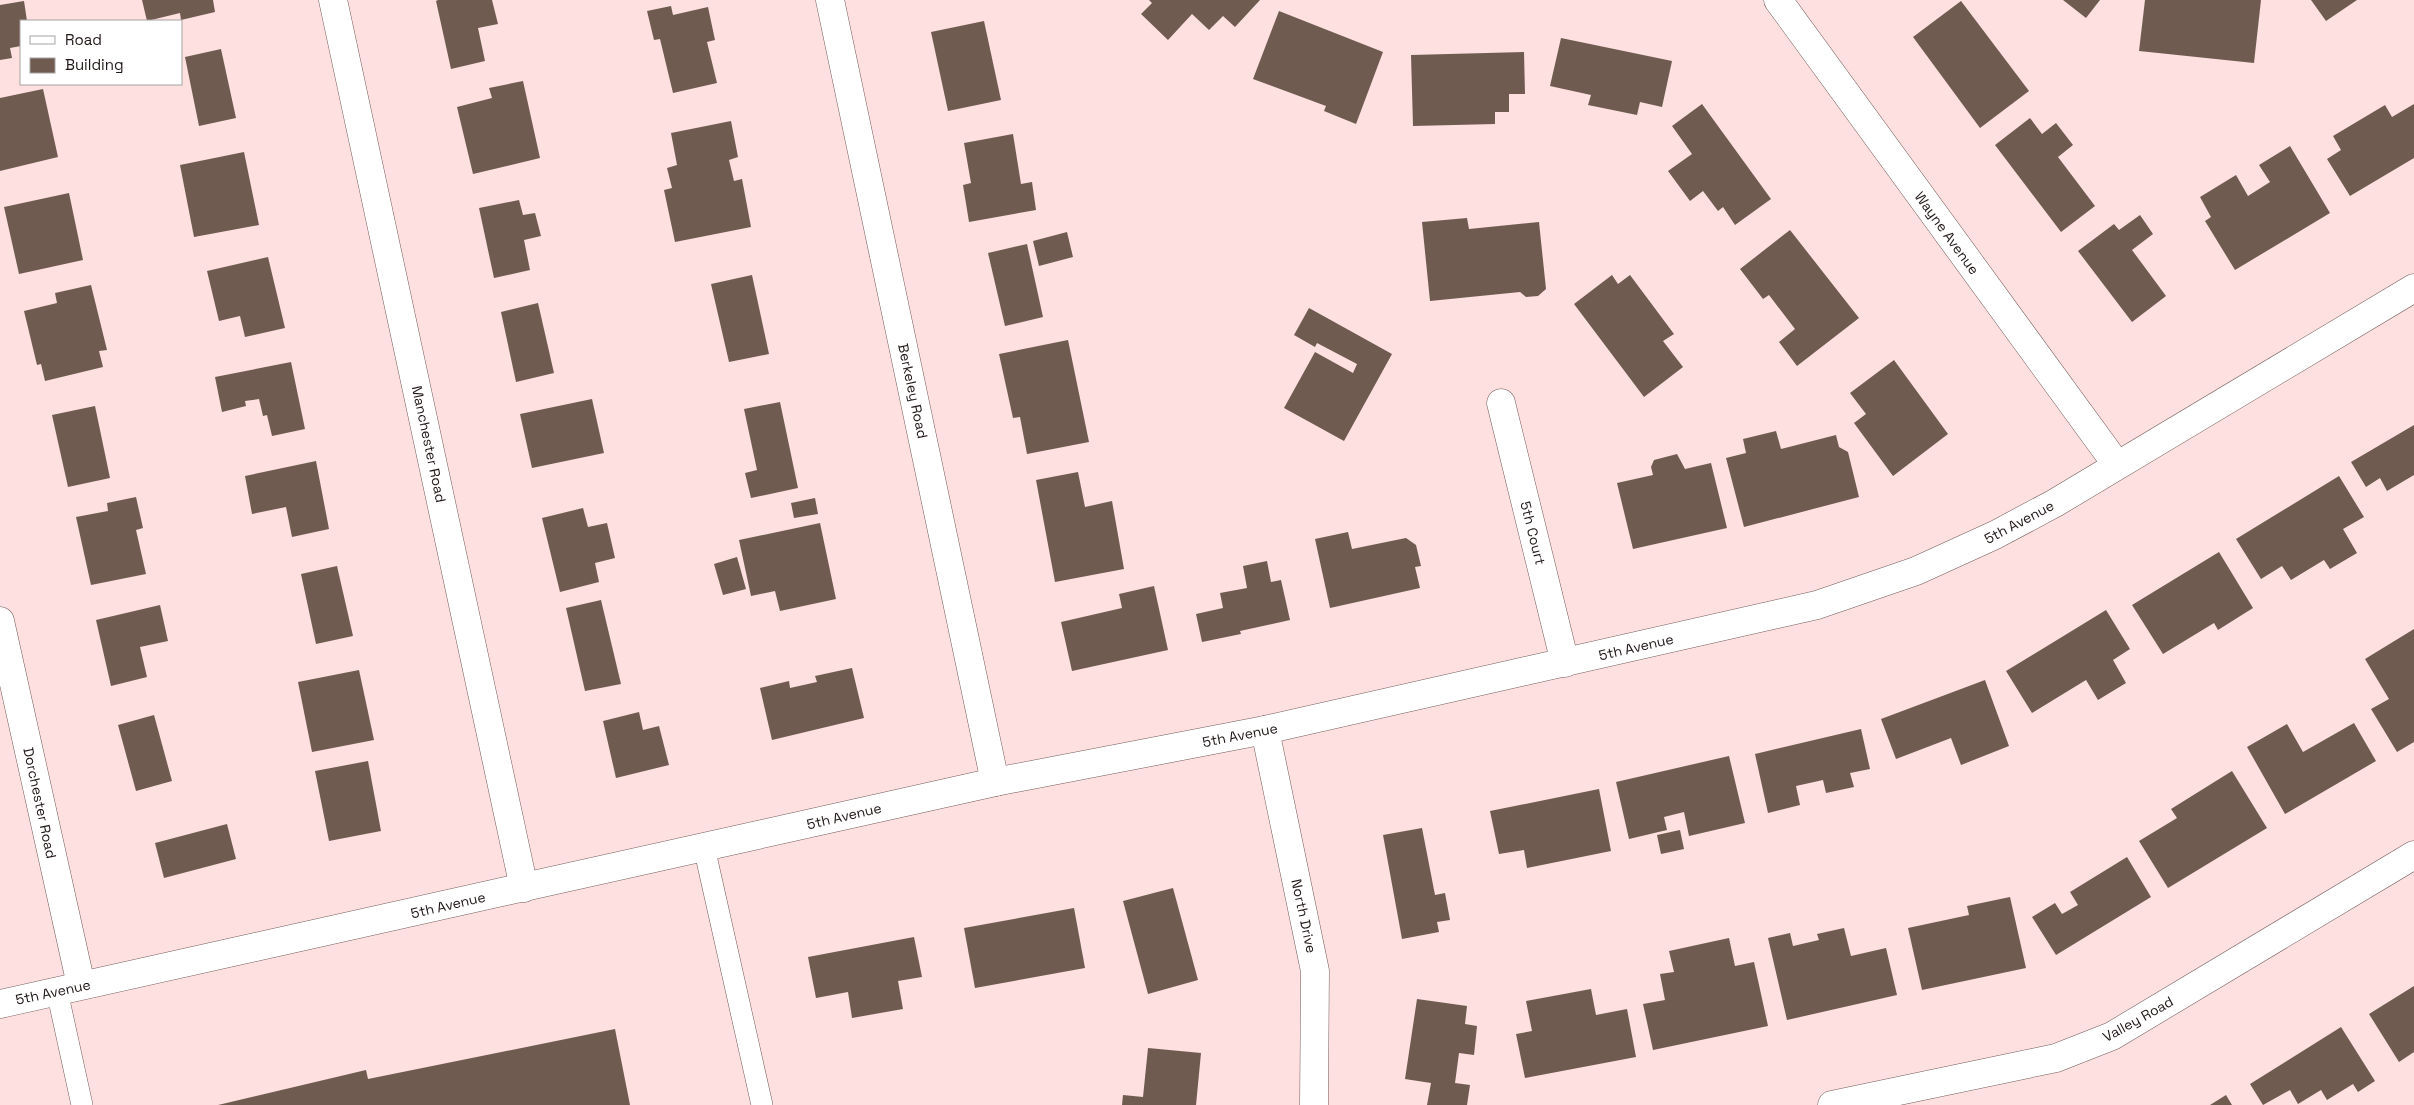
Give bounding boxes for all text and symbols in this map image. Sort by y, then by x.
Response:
legend [20,20,182,85]
text: Road [65,30,102,49]
text: Building [65,55,124,74]
street label: Wayne Avenue [1911,188,1983,278]
street label: Berkeley Road [894,342,932,440]
street label: Manchester Road [408,384,450,504]
street label: 5th Avenue [1981,496,2057,548]
street label: 5th Court [1516,499,1550,567]
street label: 5th Avenue [1597,630,1675,664]
street label: 5th Avenue [1201,719,1279,751]
street label: Dorchester Road [19,746,61,860]
street label: 5th Avenue [805,799,883,833]
street label: North Drive [1287,877,1321,955]
street label: 5th Avenue [409,888,487,922]
street label: 5th Avenue [14,975,92,1009]
street label: Valley Road [2100,992,2176,1046]

